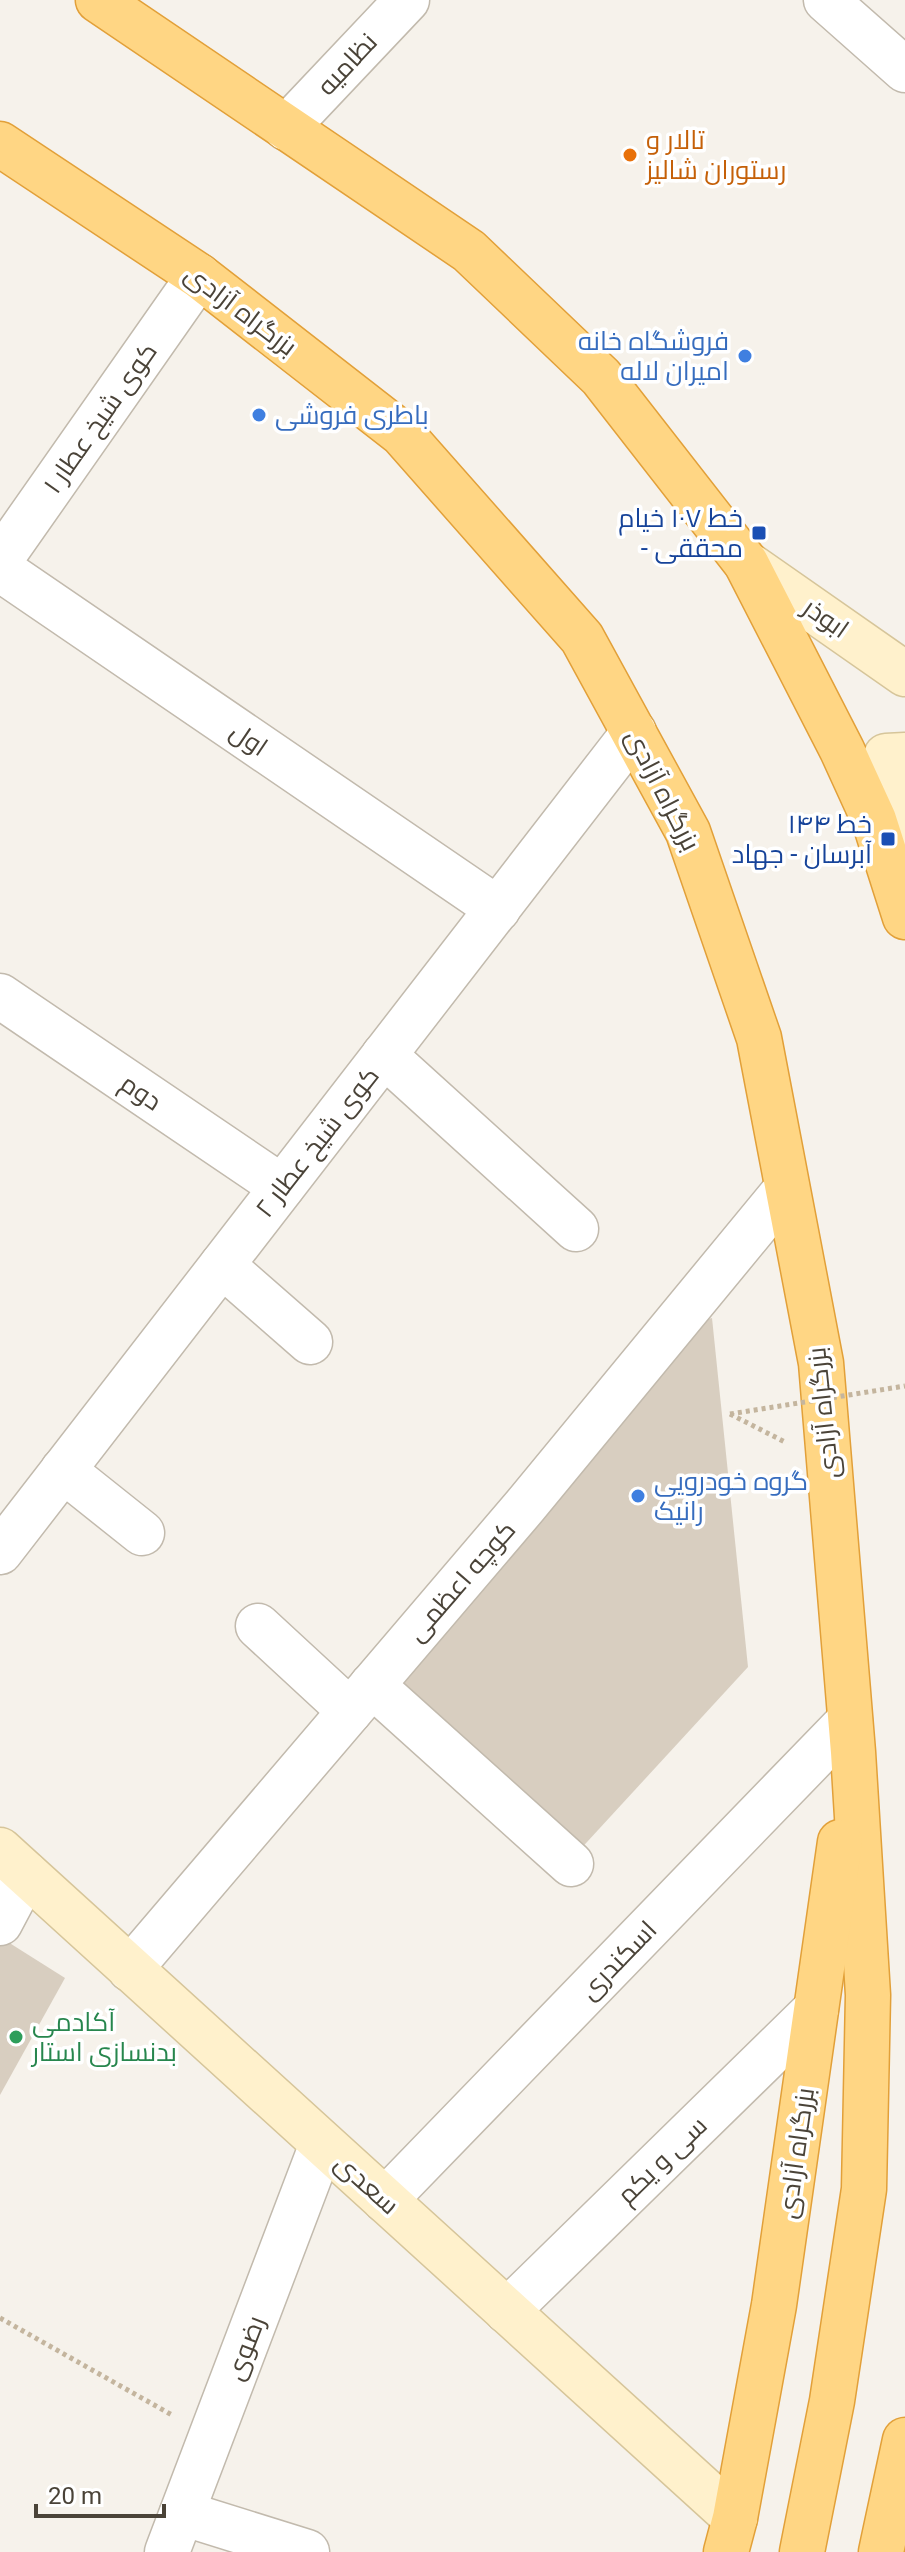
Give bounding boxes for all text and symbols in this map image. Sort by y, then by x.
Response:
street label: نظامیه [311,27,383,101]
place label: تالار و رستوران شالیز [644,125,786,185]
marker: تالار و رستوران شالیز [621,146,639,164]
street label: بزرگراه آزادی [179,258,303,362]
place label: فروشگاه خانه امیران لاله [578,326,729,386]
street label: کوی شیخ عطار ۱ [37,337,165,500]
marker: فروشگاه خانه امیران لاله [736,347,754,365]
place label: باطری فروشی [275,400,429,431]
marker: باطری فروشی [250,406,268,424]
place label: خط ۱۰۷ خیام - محققی [618,503,743,564]
marker: خط ۱۰۷ خیام - محققی [750,524,768,542]
street label: ابوذر [796,591,854,644]
street label: اول [225,716,273,762]
street label: بزرگراه آزادی [620,724,706,856]
place label: خط ۱۴۴ آبرسان - جهاد [732,809,872,870]
marker: خط ۱۴۴ آبرسان - جهاد [879,830,897,848]
street label: کوی شیخ عطار ۲ [249,1061,387,1224]
street label: دوم [113,1068,167,1119]
street label: بزرگراه آزادی [801,1346,845,1480]
place label: گروه خودرویی رانیک [654,1466,808,1526]
marker: گروه خودرویی رانیک [629,1487,647,1505]
street label: کوچه اعظمی [401,1515,523,1649]
street label: اسکندری [573,1915,663,2005]
place label: آکادمی بدنسازی استار [30,2007,177,2067]
marker: آکادمی بدنسازی استار [7,2028,25,2046]
street label: بزرگراه آزادی [772,2085,820,2221]
street label: سی و یکم [611,2110,715,2212]
street label: سعدی [329,2148,405,2220]
street label: رضوی [219,2312,271,2384]
scale bar [36,2468,164,2518]
text: 20 m [48,2482,102,2510]

